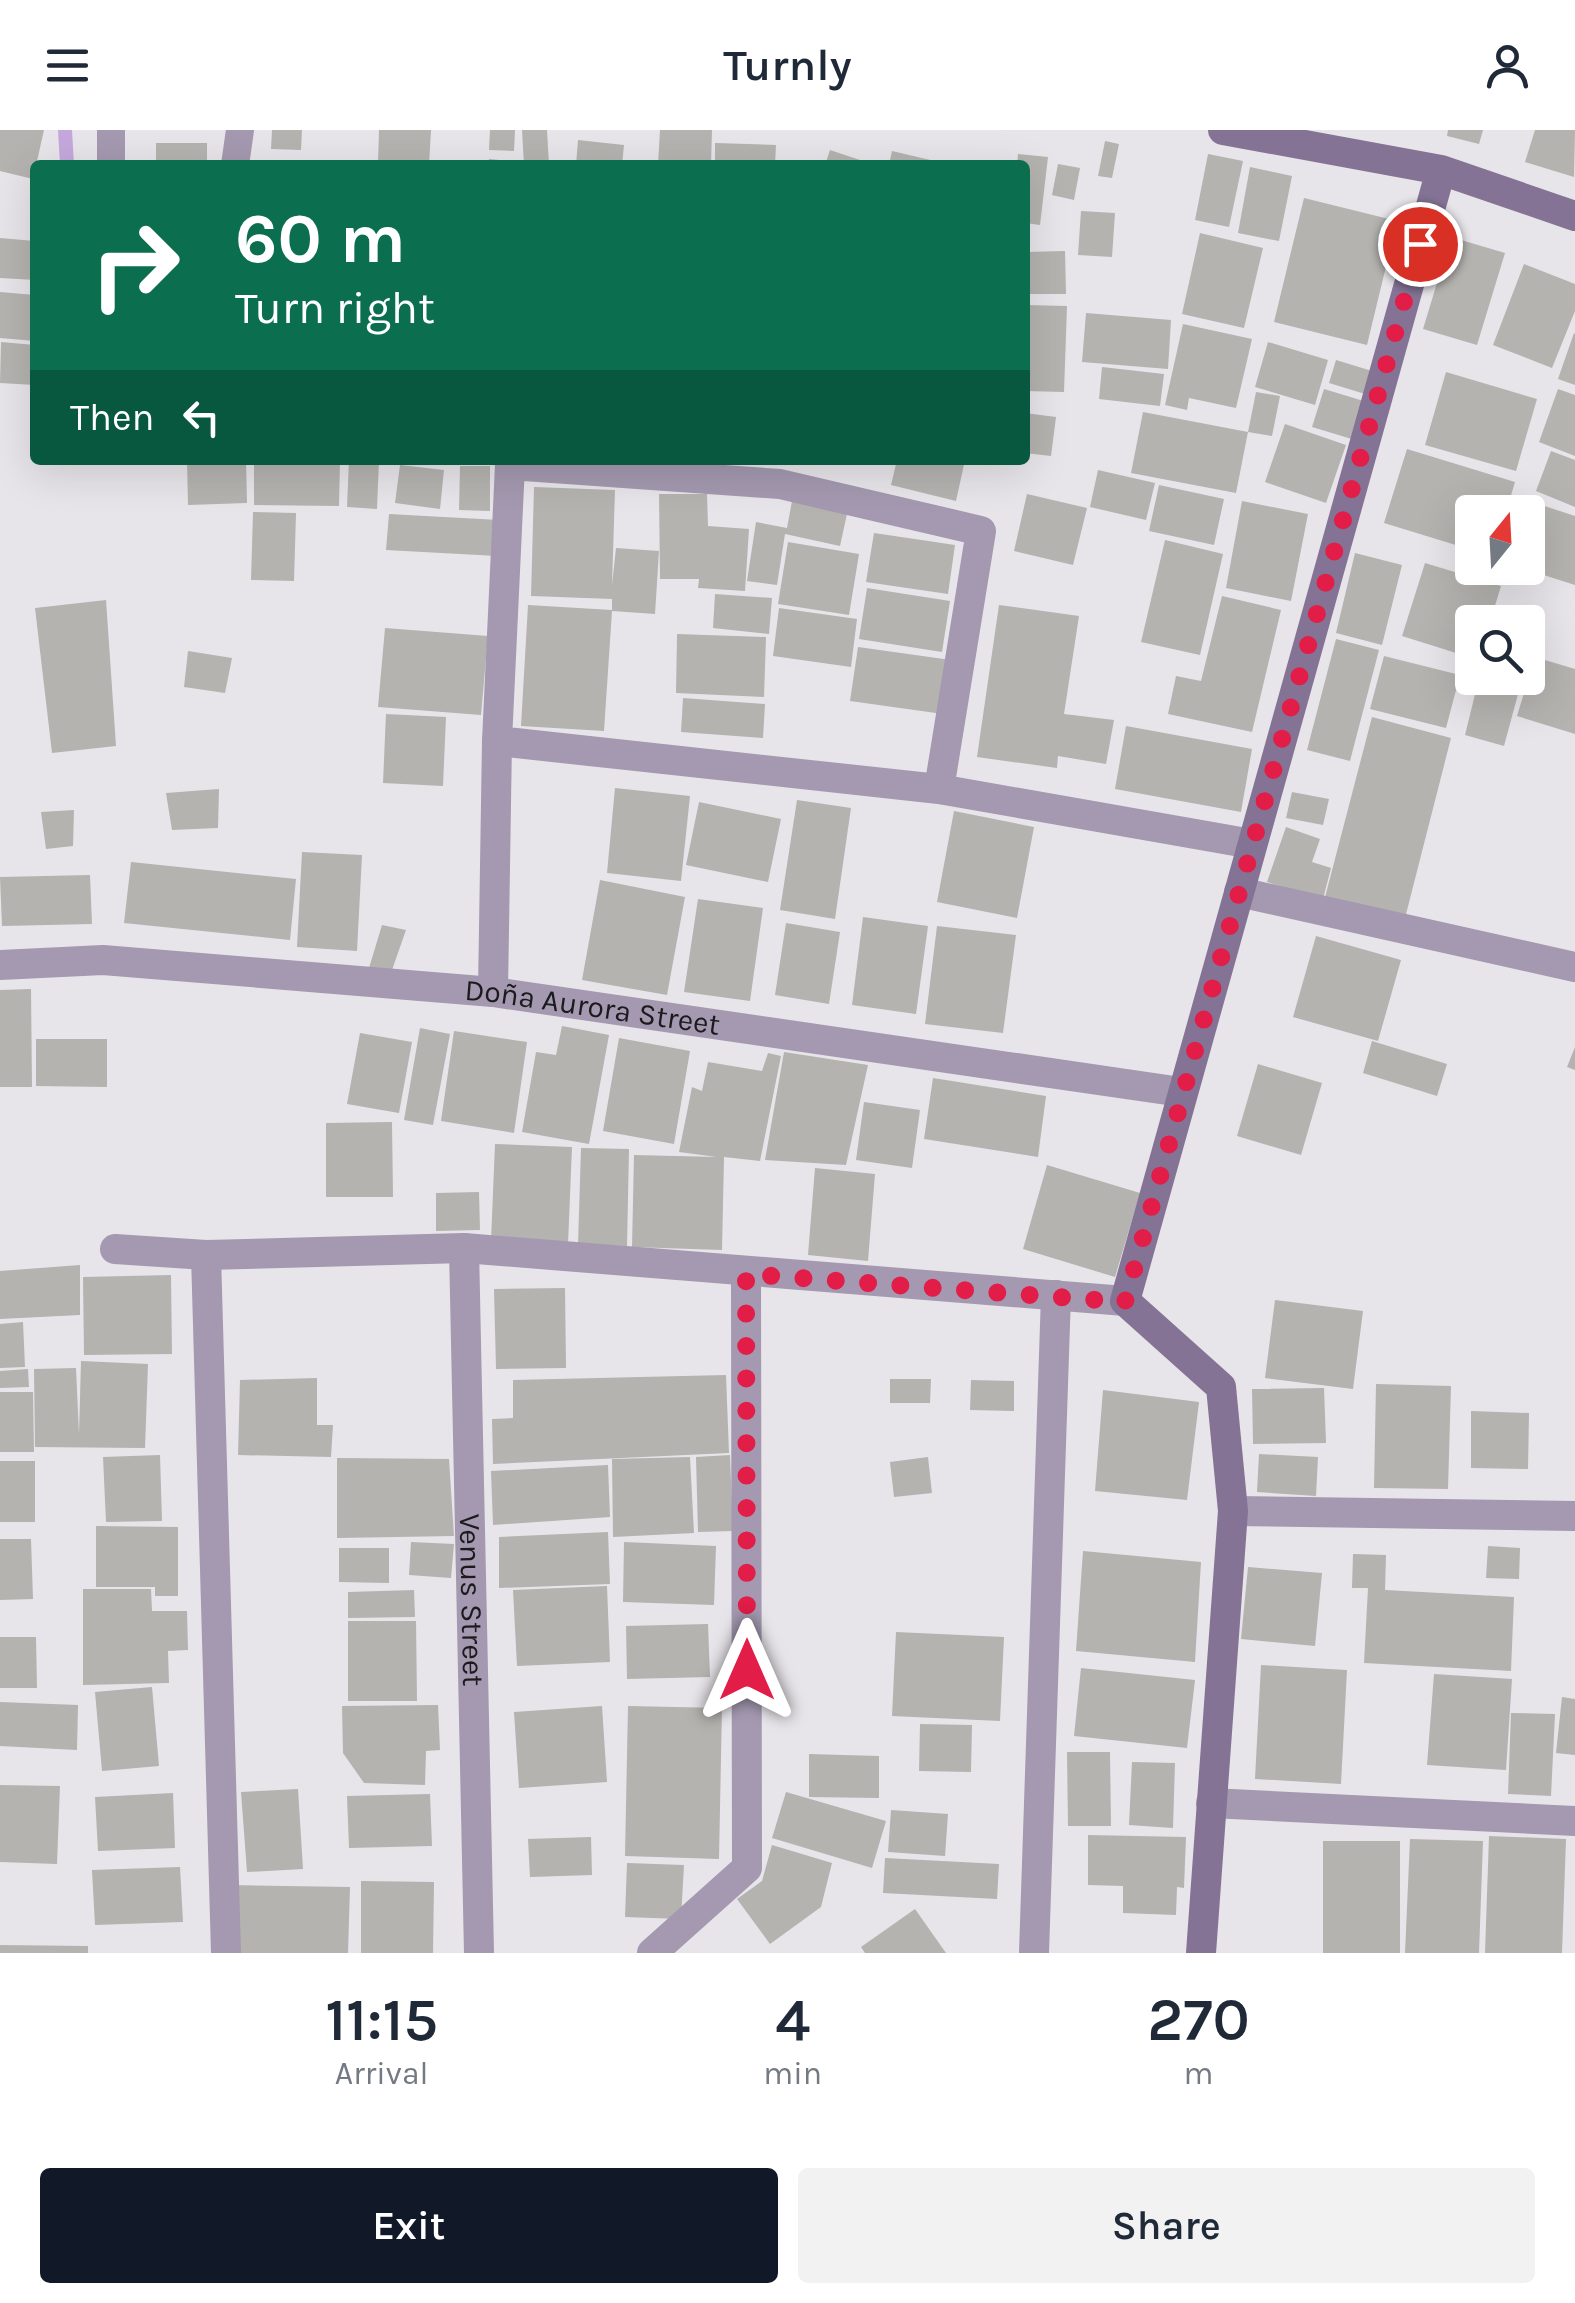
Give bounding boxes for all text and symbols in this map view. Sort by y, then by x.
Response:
icon: menu [40,38,95,93]
icon: person [1480,38,1535,93]
text: Turnly [723,39,852,91]
text: 60 m [235,198,406,280]
icon: right [70,200,200,330]
pin [1378,202,1463,287]
icon: arrive [1393,217,1448,272]
text: Turn right [235,282,435,334]
icon: left [174,390,229,445]
text: Then [70,395,154,440]
north arrow [1455,495,1545,585]
map controls [1455,495,1545,695]
button: search [1455,605,1545,695]
street label: Doña Aurora Street [463,972,723,1043]
street label: Venus Street [452,1513,491,1687]
position arrow [695,1618,799,1722]
text: 11:15 [325,1985,438,2055]
text: 4 [775,1985,810,2055]
text: 270 [1147,1985,1250,2055]
text: Arrival [335,2055,429,2092]
text: min [763,2055,822,2092]
text: m [1184,2055,1214,2092]
button: Exit [40,2168,778,2283]
button: Share [798,2168,1535,2283]

